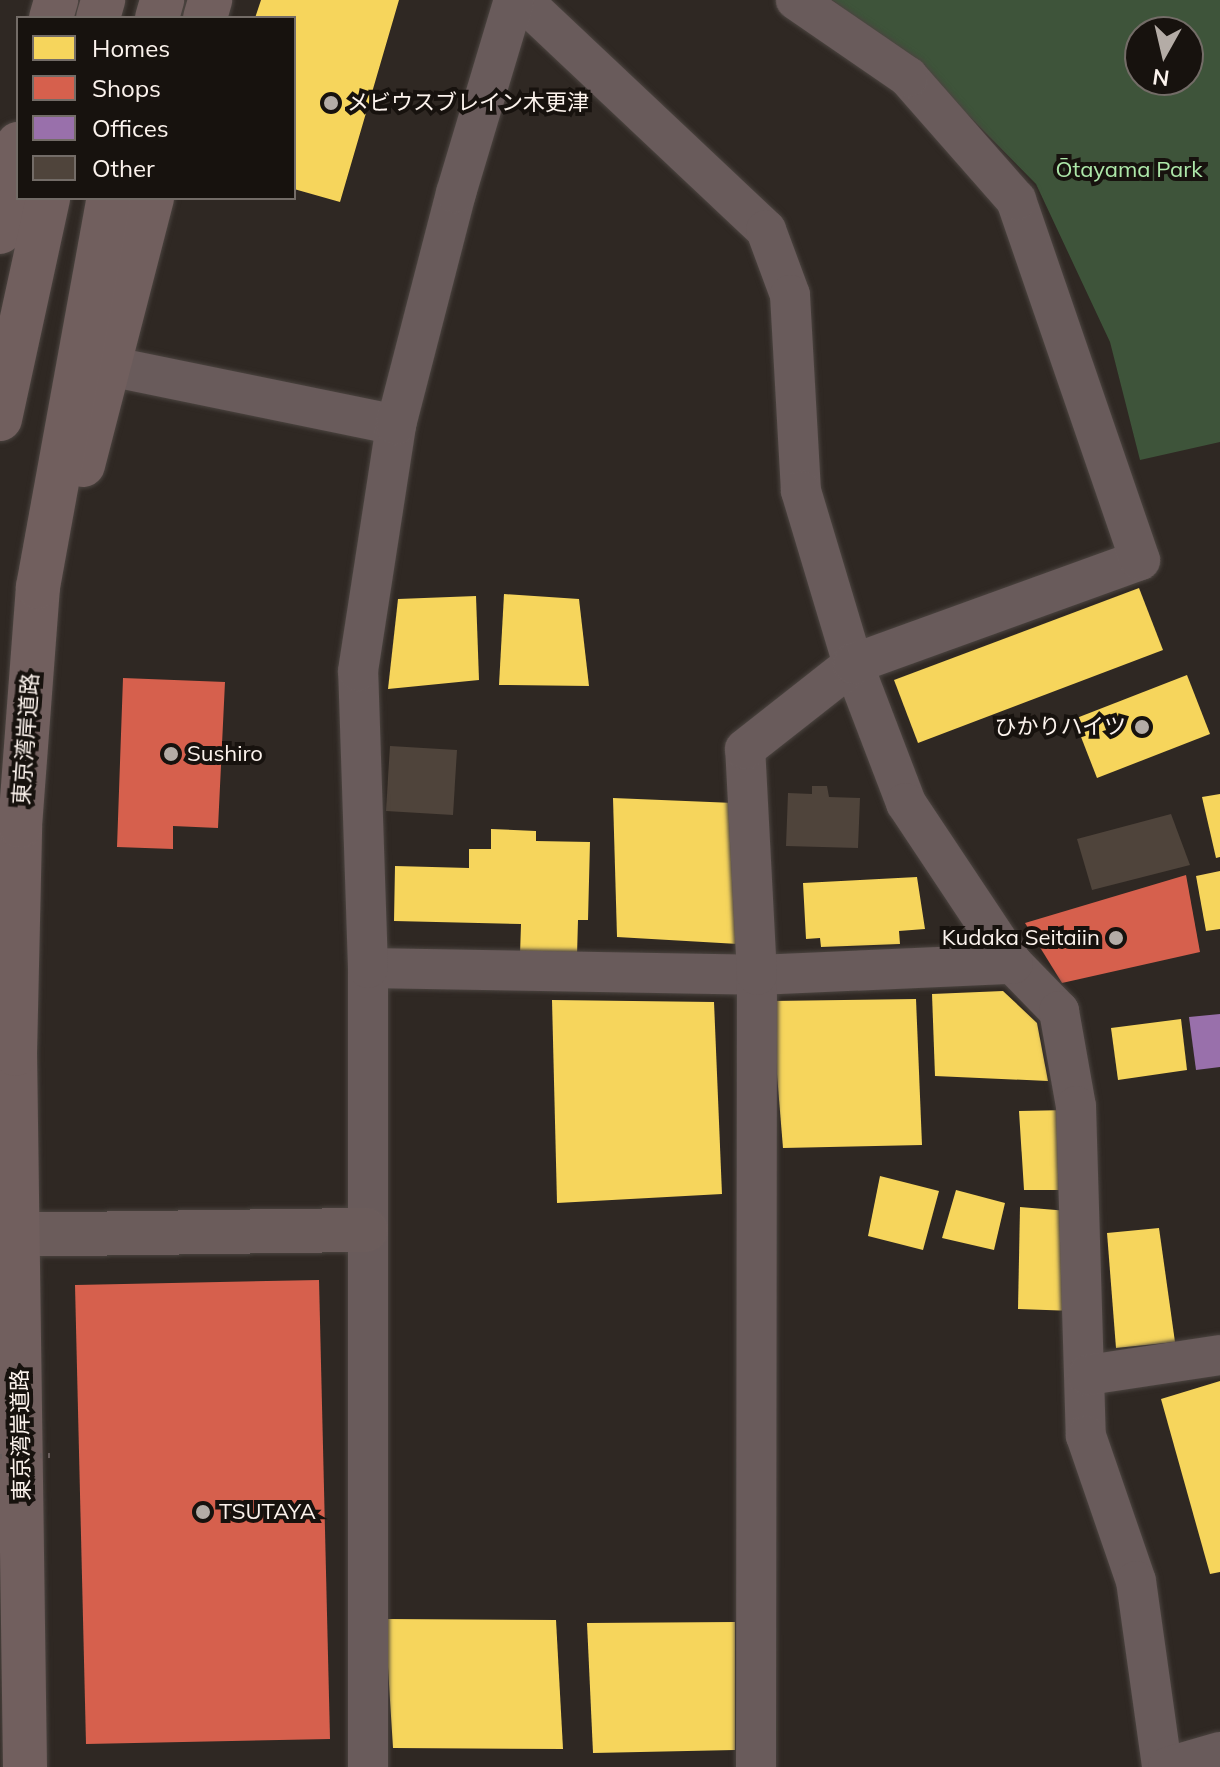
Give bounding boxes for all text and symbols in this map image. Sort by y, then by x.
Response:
legend [16,16,296,200]
north arrow [1124,16,1204,96]
text: Homes [92,33,170,63]
text: N [1151,63,1171,93]
text: Shops [92,73,161,103]
place label: メビウスブレイン木更津 [347,90,589,116]
marker: メビウスブレイン木更津 [322,94,340,112]
text: Offices [92,113,169,143]
text: Other [92,153,155,183]
park label: Ōtayama Park [1055,157,1203,183]
street label: 東京湾岸道路 [8,672,44,806]
place label: ひかりハイツ [994,714,1126,740]
marker: ひかりハイツ [1133,718,1151,736]
place label: Sushiro [187,741,263,767]
marker: Sushiro [162,745,180,763]
place label: Kudaka Seitaiin [942,925,1100,951]
marker: Kudaka Seitaiin [1107,929,1125,947]
street label: 東京湾岸道路 [7,1369,35,1501]
place label: TSUTAYA [219,1499,316,1525]
marker: TSUTAYA [194,1503,212,1521]

